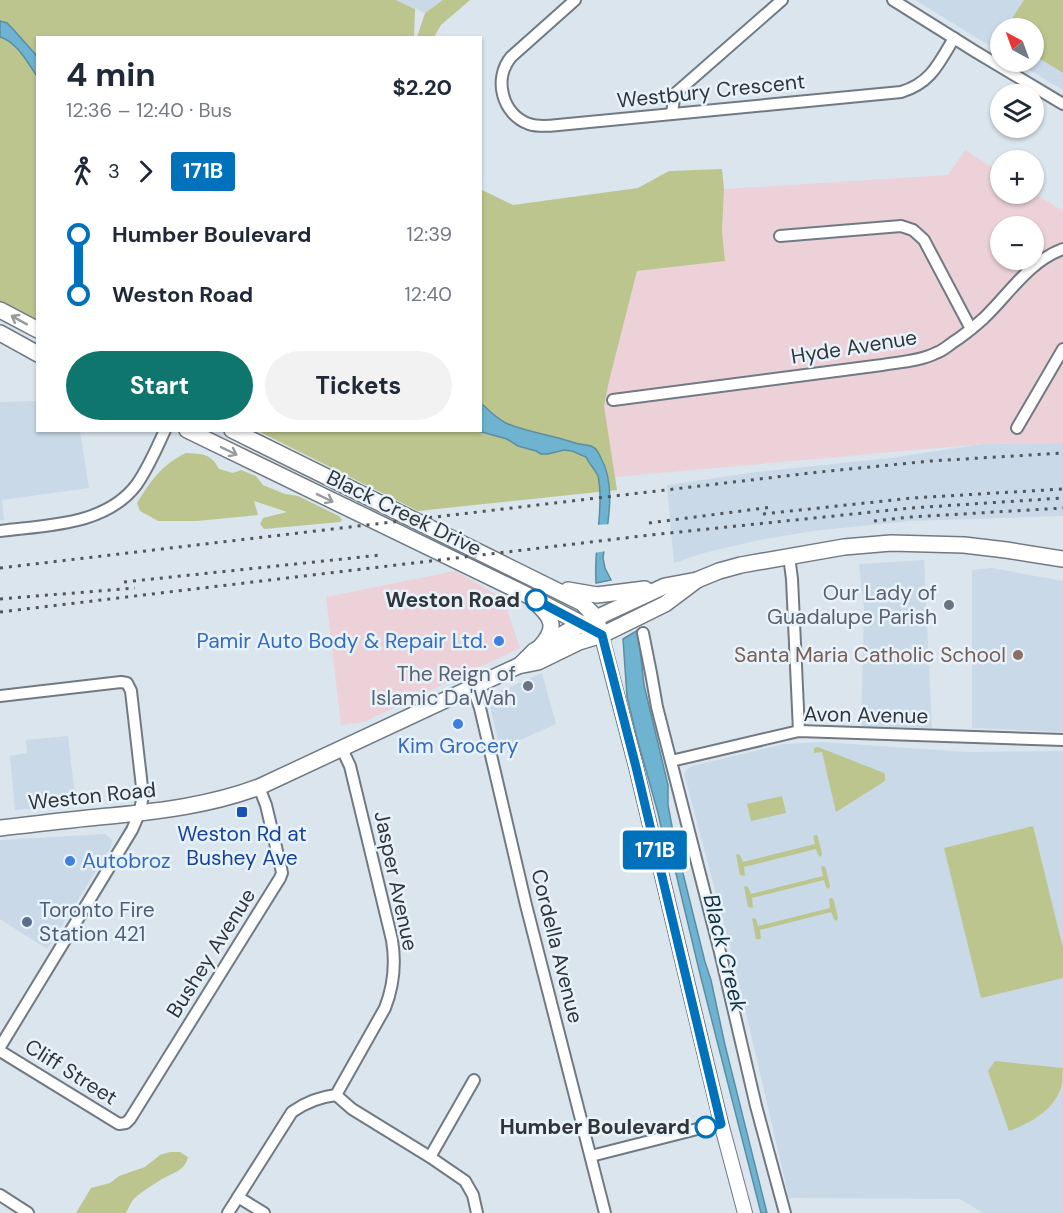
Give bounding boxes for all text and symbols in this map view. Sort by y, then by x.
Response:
north arrow [990,18,1044,72]
map controls [990,18,1044,270]
text: 4 min [66,53,156,96]
street label: Westbury Crescent [616,67,806,115]
text: $2.20 [392,73,452,102]
button: layers [990,84,1044,138]
text: 12:36 – 12:40 · Bus [66,97,232,123]
button: + [990,150,1044,204]
icon: walk [66,155,99,188]
icon: forward [129,155,162,188]
text: 171B [183,157,223,185]
text: 3 [108,158,120,184]
button: − [990,216,1044,270]
text: Humber Boulevard [112,220,311,249]
text: 12:39 [406,221,452,247]
text: Weston Road [112,280,253,309]
text: 12:40 [404,281,452,307]
one-way arrow [10,314,28,325]
street label: Hyde Avenue [789,323,919,371]
button: Start [66,351,253,420]
button: Tickets [265,351,452,420]
one-way arrow [220,446,238,458]
street label: Black Creek Drive [322,463,486,563]
one-way arrow [315,492,333,504]
place label: Our Lady of Guadalupe Parish [767,579,937,631]
place label: Weston Road [385,586,520,614]
marker: Weston Road [525,589,547,611]
marker: Our Lady of Guadalupe Parish [942,598,956,612]
place label: Pamir Auto Body & Repair Ltd. [196,627,487,655]
marker: Pamir Auto Body & Repair Ltd. [492,634,506,648]
place label: Santa Maria Catholic School [734,641,1006,669]
marker: Santa Maria Catholic School [1011,648,1025,662]
place label: The Reign of Islamic Da'Wah [371,660,516,712]
marker: The Reign of Islamic Da'Wah [521,679,535,693]
street label: Avon Avenue [803,700,929,730]
marker: Kim Grocery [451,717,465,731]
place label: Kim Grocery [398,732,519,760]
street label: Weston Road [27,775,157,817]
marker: Weston Rd at Bushey Ave [235,805,249,819]
street label: Jasper Avenue [368,809,424,954]
place label: Weston Rd at Bushey Ave [177,820,307,872]
line badge: 171B [613,830,697,870]
text: 171B [635,836,675,864]
place label: Autobroz [82,847,171,875]
marker: Autobroz [63,854,77,868]
street label: Cordella Avenue [524,866,590,1026]
street label: Bushey Avenue [160,883,262,1023]
water label: Black Creek [696,891,754,1016]
place label: Toronto Fire Station 421 [39,896,155,948]
marker: Toronto Fire Station 421 [20,915,34,929]
street label: Cliff Street [19,1033,123,1111]
place label: Humber Boulevard [500,1113,690,1141]
marker: Humber Boulevard [695,1116,717,1138]

